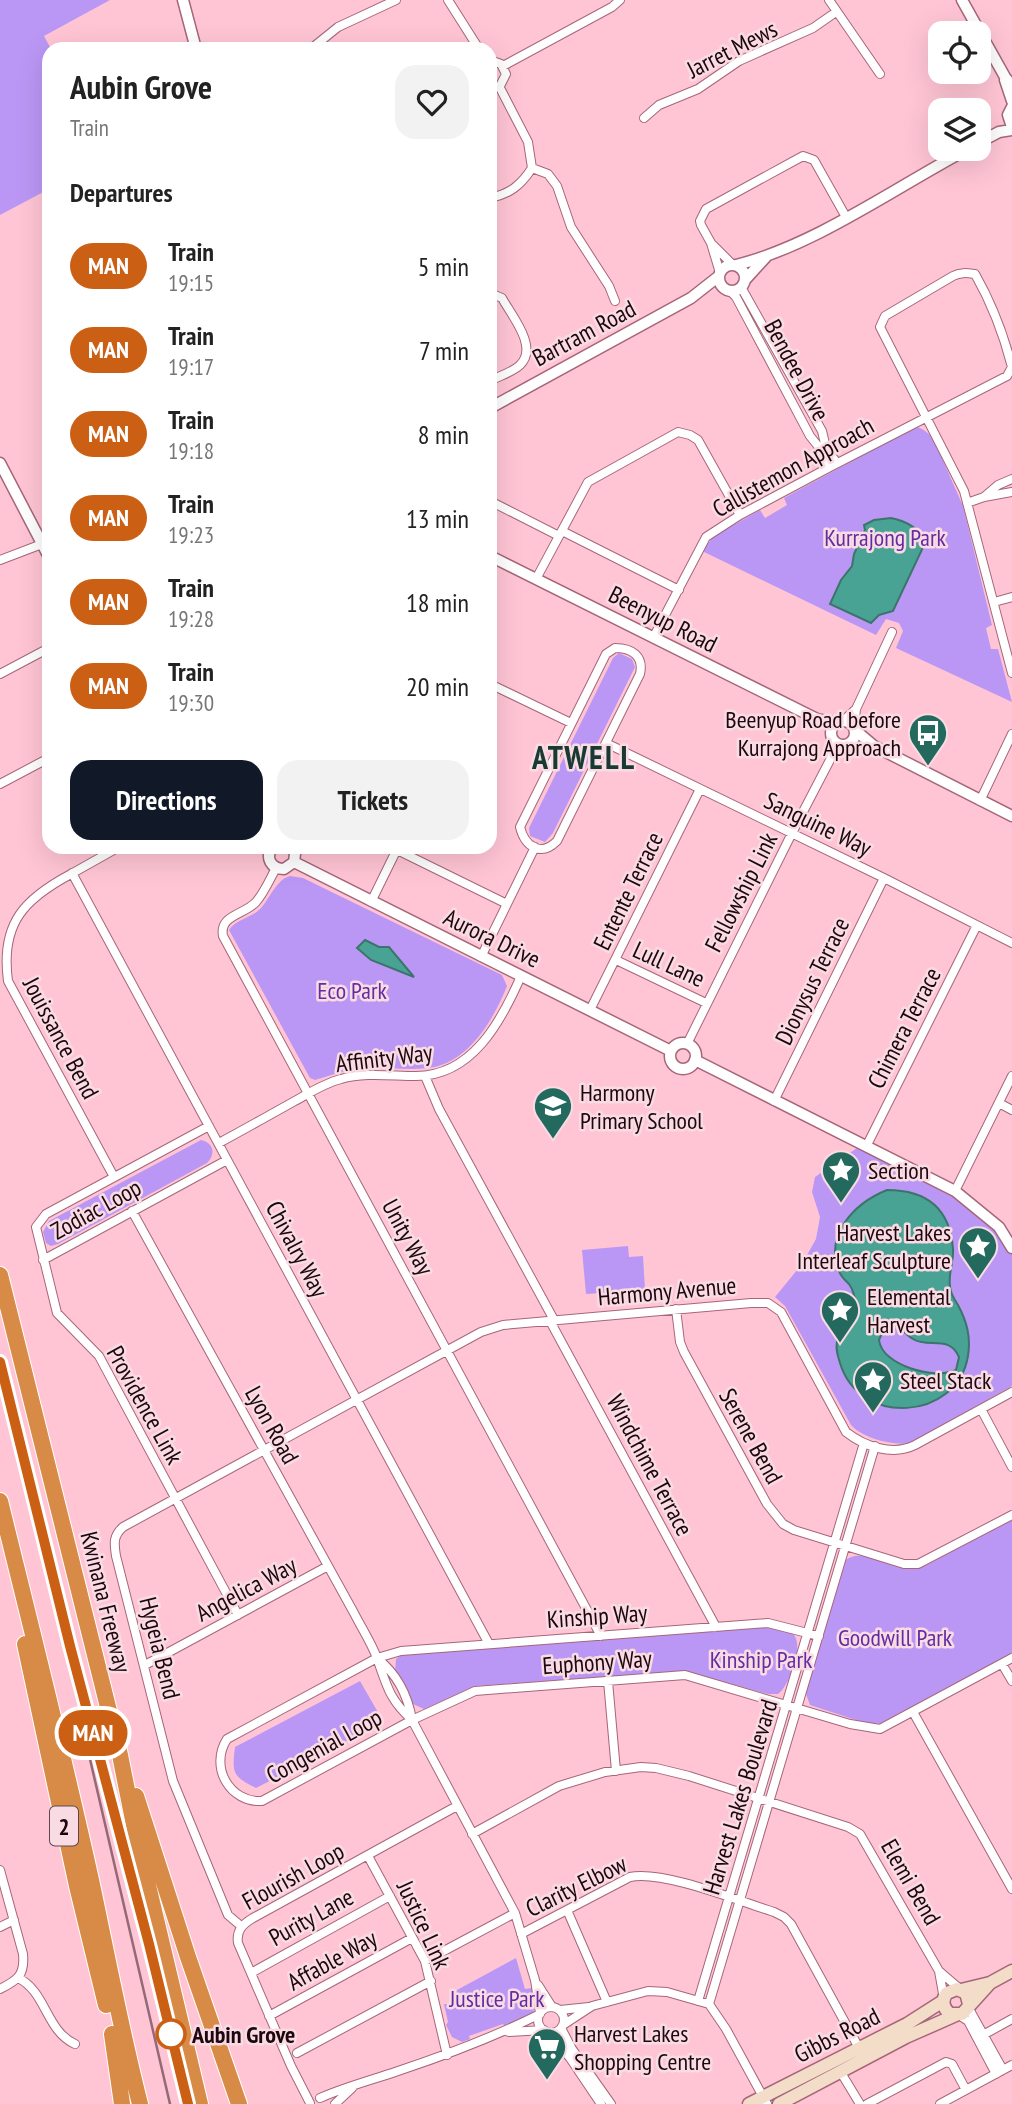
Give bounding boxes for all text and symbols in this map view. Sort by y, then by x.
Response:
street label: Jarret Mews [681,13,782,85]
map controls [928,21,991,161]
button: locate [928,21,991,84]
text: Aubin Grove [70,65,212,108]
button: heart [395,65,469,139]
button: layers [928,98,991,161]
text: Train [70,113,109,142]
text: Departures [70,176,173,209]
text: Train [168,235,214,268]
text: MAN [88,250,129,281]
text: 5 min [418,250,469,283]
text: 19:15 [168,268,214,297]
street label: Bartram Road [527,293,641,373]
street label: Bendee Drive [757,314,837,426]
text: Train [168,319,214,352]
text: MAN [88,334,129,365]
text: 7 min [419,334,469,367]
text: 19:17 [168,352,214,381]
text: Train [168,403,214,436]
street label: Callistemon Approach [707,410,879,524]
text: MAN [88,418,129,449]
text: 8 min [418,418,469,451]
text: 19:18 [168,436,214,465]
text: Train [168,487,214,520]
text: MAN [88,502,129,533]
text: 13 min [406,502,469,535]
text: 19:23 [168,520,214,549]
park label: Kurrajong Park [824,522,947,553]
text: Train [168,571,214,604]
street label: Beenyup Road [604,579,722,659]
text: MAN [88,586,129,617]
text: 18 min [406,586,469,619]
text: 19:28 [168,604,214,633]
text: Train [168,655,214,688]
text: MAN [88,670,129,701]
text: 20 min [406,670,469,703]
text: 19:30 [168,688,214,717]
place label: Beenyup Road before Kurrajong Approach [725,704,901,763]
bus stop icon: Beenyup Road before Kurrajong Approach [907,712,949,767]
district label: ATWELL [531,736,636,778]
button: Directions [70,760,263,840]
button: Tickets [277,760,469,840]
street label: Sanguine Way [759,785,877,863]
street label: Entente Terrace [586,827,670,955]
street label: Fellowship Link [698,827,785,957]
street label: Aurora Drive [439,901,545,975]
street label: Dionysus Terrace [768,912,856,1050]
street label: Lull Lane [628,934,710,994]
street label: Chimera Terrace [860,962,948,1094]
street label: Jouissance Bend [16,971,106,1104]
park label: Eco Park [317,975,387,1006]
street label: Affinity Way [334,1037,434,1079]
place label: Harmony Primary School [580,1077,703,1136]
school or university icon: Harmony Primary School [532,1085,574,1140]
place icon: Section [820,1149,862,1204]
place label: Section [868,1155,929,1186]
street label: Zodiac Loop [45,1172,147,1246]
street label: Unity Way [375,1194,441,1280]
street label: Chivalry Way [259,1195,335,1303]
place label: Harvest Lakes Interleaf Sculpture [797,1217,951,1276]
place icon: Harvest Lakes Interleaf Sculpture [957,1225,999,1280]
street label: Harmony Avenue [596,1269,738,1313]
place label: Elemental Harvest [867,1281,951,1340]
place icon: Elemental Harvest [819,1289,861,1344]
street label: Providence Link [100,1340,190,1470]
place icon: Steel Stack [852,1359,894,1414]
place label: Steel Stack [900,1365,992,1396]
street label: Lyon Road [238,1381,306,1469]
street label: Serene Bend [712,1383,790,1489]
street label: Windchime Terrace [600,1389,700,1541]
street label: Kwinana Freeway [74,1528,138,1676]
street label: Angelica Way [190,1550,302,1628]
street label: Hygeia Bend [132,1594,188,1702]
street label: Kinship Way [546,1597,648,1635]
park label: Goodwill Park [838,1622,953,1653]
street label: Euphony Way [541,1643,653,1681]
park label: Kinship Park [710,1644,813,1675]
street label: Harvest Lakes Boulevard [696,1696,784,1898]
street label: Congenial Loop [261,1702,387,1790]
line badge: MAN [53,1710,133,1756]
text: MAN [73,1717,113,1748]
road number: 2 [50,1806,78,1845]
street label: Elemi Bend [874,1834,948,1930]
street label: Flourish Loop [237,1835,349,1917]
street label: Clarity Elbow [520,1848,632,1924]
street label: Justice Link [390,1875,458,1975]
street label: Purity Lane [263,1881,359,1953]
street label: Affable Way [282,1923,382,1997]
park label: Justice Park [449,1983,545,2014]
street label: Gibbs Road [789,2000,885,2070]
place label: Harvest Lakes Shopping Centre [574,2018,711,2077]
marker: Aubin Grove [156,2019,186,2049]
place label: Aubin Grove [191,2019,295,2050]
supermarket icon: Harvest Lakes Shopping Centre [526,2026,568,2081]

